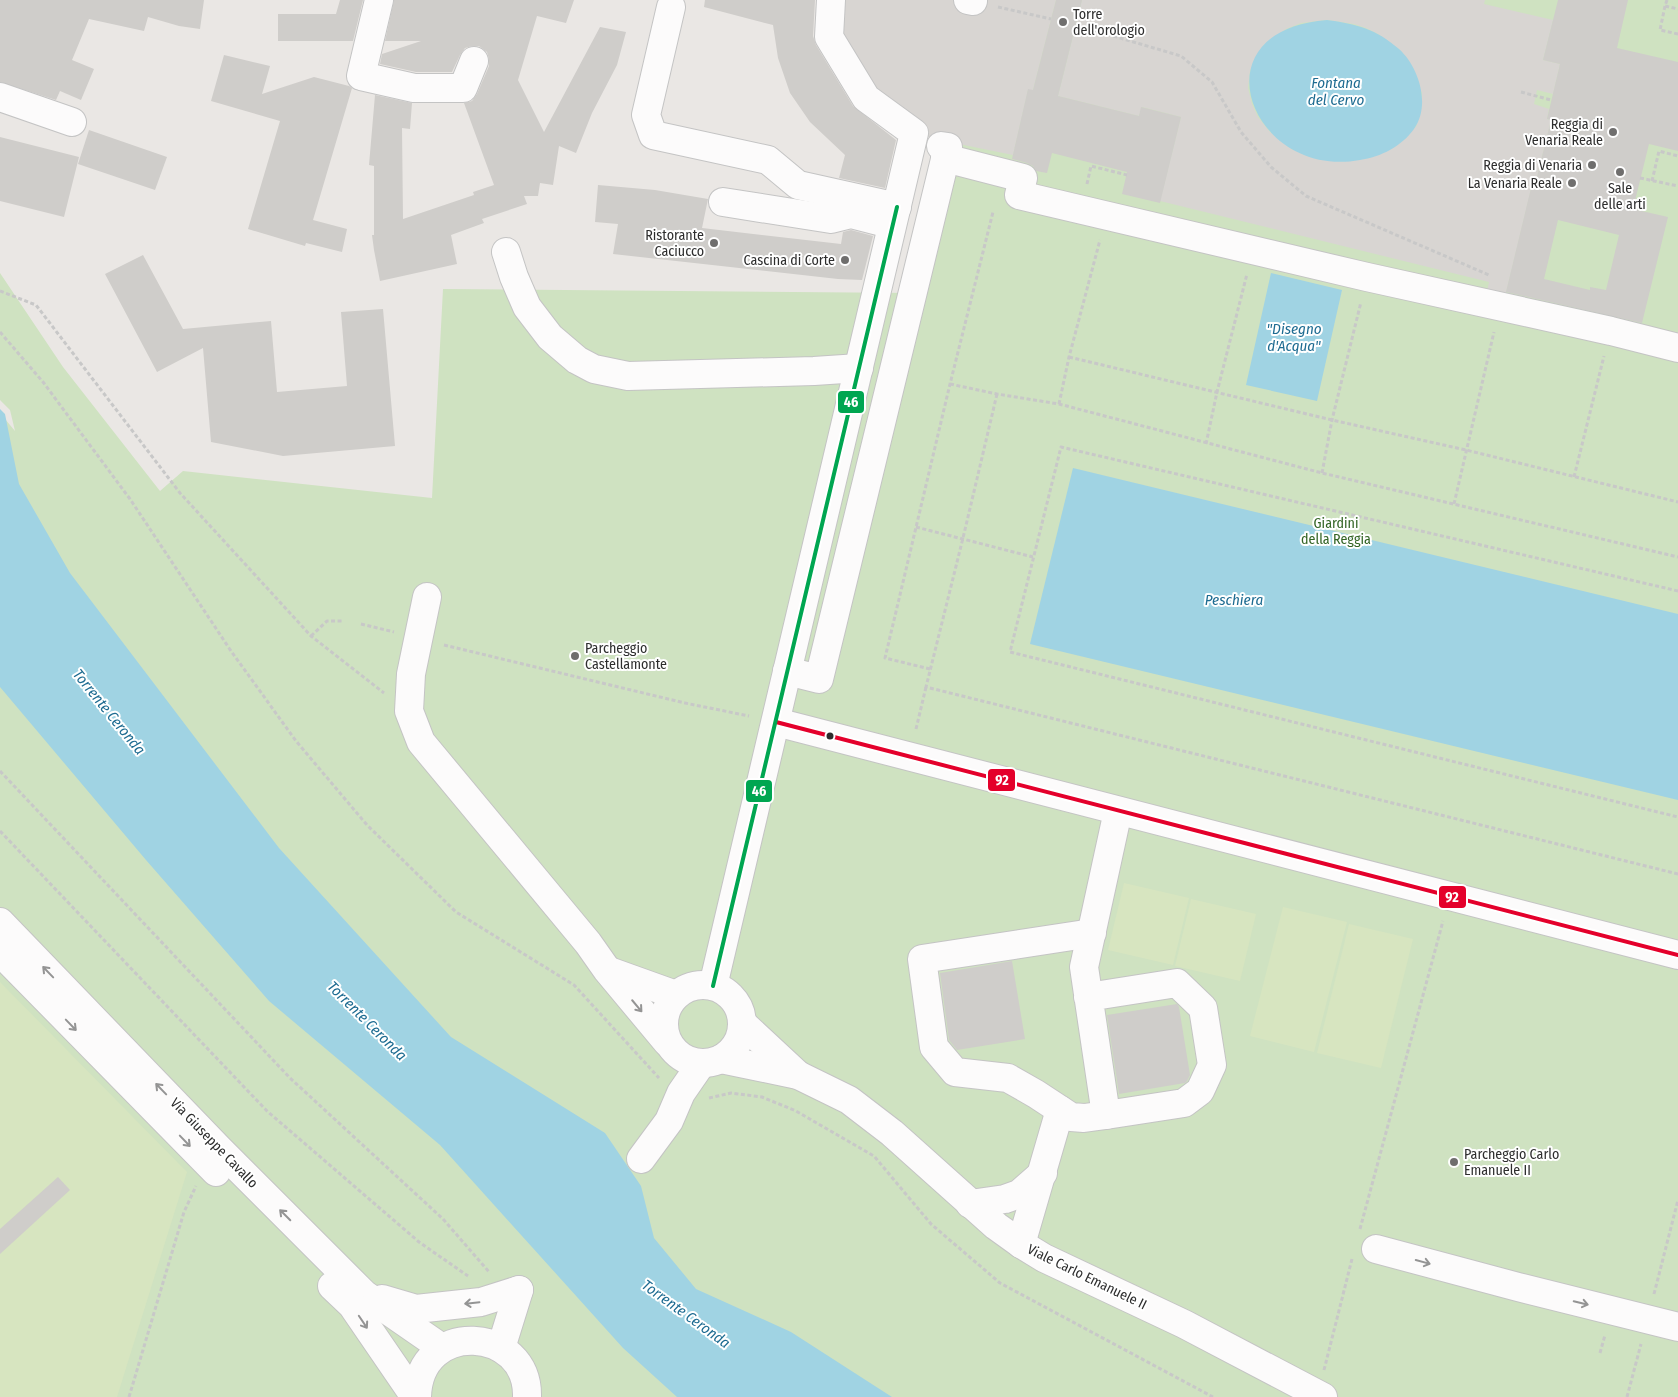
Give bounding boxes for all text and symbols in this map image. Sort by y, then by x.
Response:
place label: Torre dell'orologio [1073,6,1145,39]
marker: Torre dell'orologio [1057,16,1069,28]
water label: Fontana del Cervo [1308,74,1364,109]
place label: Reggia di Venaria Reale [1525,116,1603,149]
marker: Reggia di Venaria Reale [1607,126,1619,138]
place label: Reggia di Venaria [1483,157,1582,174]
marker: Reggia di Venaria [1586,159,1598,171]
marker: Sale delle arti [1614,166,1626,178]
place label: La Venaria Reale [1468,175,1562,192]
marker: La Venaria Reale [1566,177,1578,189]
place label: Sale delle arti [1594,180,1646,213]
place label: Ristorante Caciucco [645,227,704,260]
marker: Ristorante Caciucco [708,237,720,249]
place label: Cascina di Corte [744,252,835,269]
marker: Cascina di Corte [839,254,851,266]
water label: "Disegno d'Acqua" [1266,320,1322,355]
line badge: 46 [837,390,865,414]
text: 46 [844,394,858,411]
park label: Giardini della Reggia [1301,515,1371,548]
water label: Peschiera [1205,591,1263,609]
place label: Parcheggio Castellamonte [585,640,667,673]
marker: Parcheggio Castellamonte [569,650,581,662]
water label: Torrente Ceronda [69,666,149,758]
unlabelled marker [825,731,835,741]
line badge: 92 [987,768,1016,792]
text: 92 [995,772,1009,789]
line badge: 46 [745,779,773,803]
text: 46 [752,783,766,800]
line badge: 92 [1438,885,1467,909]
text: 92 [1445,889,1459,906]
one-way arrow [42,966,55,978]
water label: Torrente Ceronda [324,978,411,1065]
one-way arrow [632,999,643,1012]
one-way arrow [65,1019,77,1031]
one-way arrow [155,1083,167,1095]
street label: Via Giuseppe Cavallo [167,1094,261,1192]
one-way arrow [178,1135,191,1147]
place label: Parcheggio Carlo Emanuele II [1464,1146,1559,1179]
marker: Parcheggio Carlo Emanuele II [1448,1156,1460,1168]
one-way arrow [280,1210,292,1222]
street label: Viale Carlo Emanuele II [1024,1241,1150,1313]
one-way arrow [1415,1257,1431,1267]
water label: Torrente Ceronda [638,1276,734,1352]
one-way arrow [465,1298,481,1308]
one-way arrow [1572,1299,1588,1308]
one-way arrow [358,1315,368,1329]

